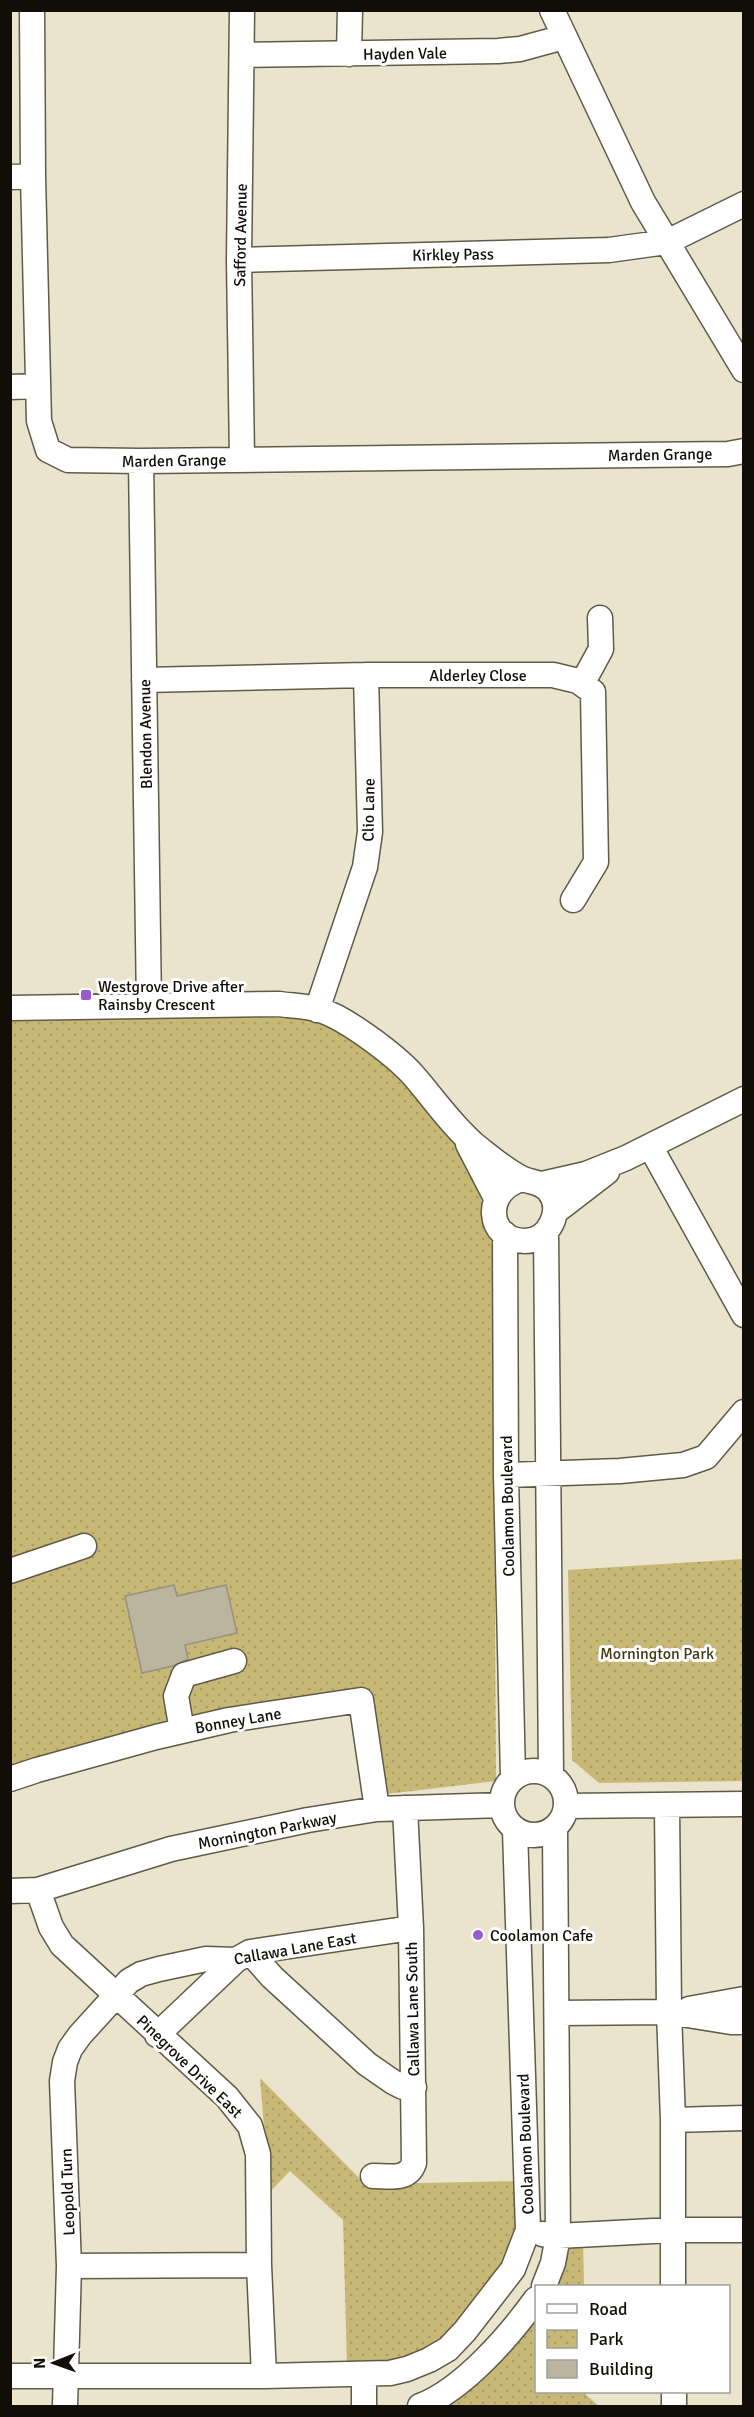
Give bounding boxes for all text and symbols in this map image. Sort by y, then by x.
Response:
street label: Hayden Vale [363,43,447,65]
street label: Safford Avenue [230,183,252,287]
street label: Kirkley Pass [412,244,494,266]
street label: Marden Grange [607,444,713,466]
street label: Marden Grange [121,450,227,472]
street label: Alderley Close [429,666,527,686]
street label: Blendon Avenue [135,679,157,789]
street label: Clio Lane [358,778,380,842]
place label: Westgrove Drive after Rainsby Crescent [98,977,244,1015]
marker: Westgrove Drive after Rainsby Crescent [79,988,93,1002]
street label: Coolamon Boulevard [497,1435,519,1577]
park label: Mornington Park [600,1644,714,1664]
street label: Bonney Lane [193,1704,283,1738]
street label: Mornington Parkway [196,1808,339,1854]
place label: Coolamon Cafe [490,1926,593,1946]
street label: Callawa Lane East [232,1928,358,1970]
marker: Coolamon Cafe [471,1928,485,1942]
street label: Callawa Lane South [402,1941,424,2077]
street label: Pinegrove Drive East [132,2011,247,2123]
street label: Coolamon Boulevard [514,2073,538,2215]
street label: Leopold Turn [56,2148,80,2236]
legend [535,2285,730,2393]
text: Road [589,2298,628,2320]
text: Park [589,2328,624,2350]
north arrow [24,2333,84,2393]
text: N [30,2358,50,2369]
text: Building [589,2358,653,2380]

